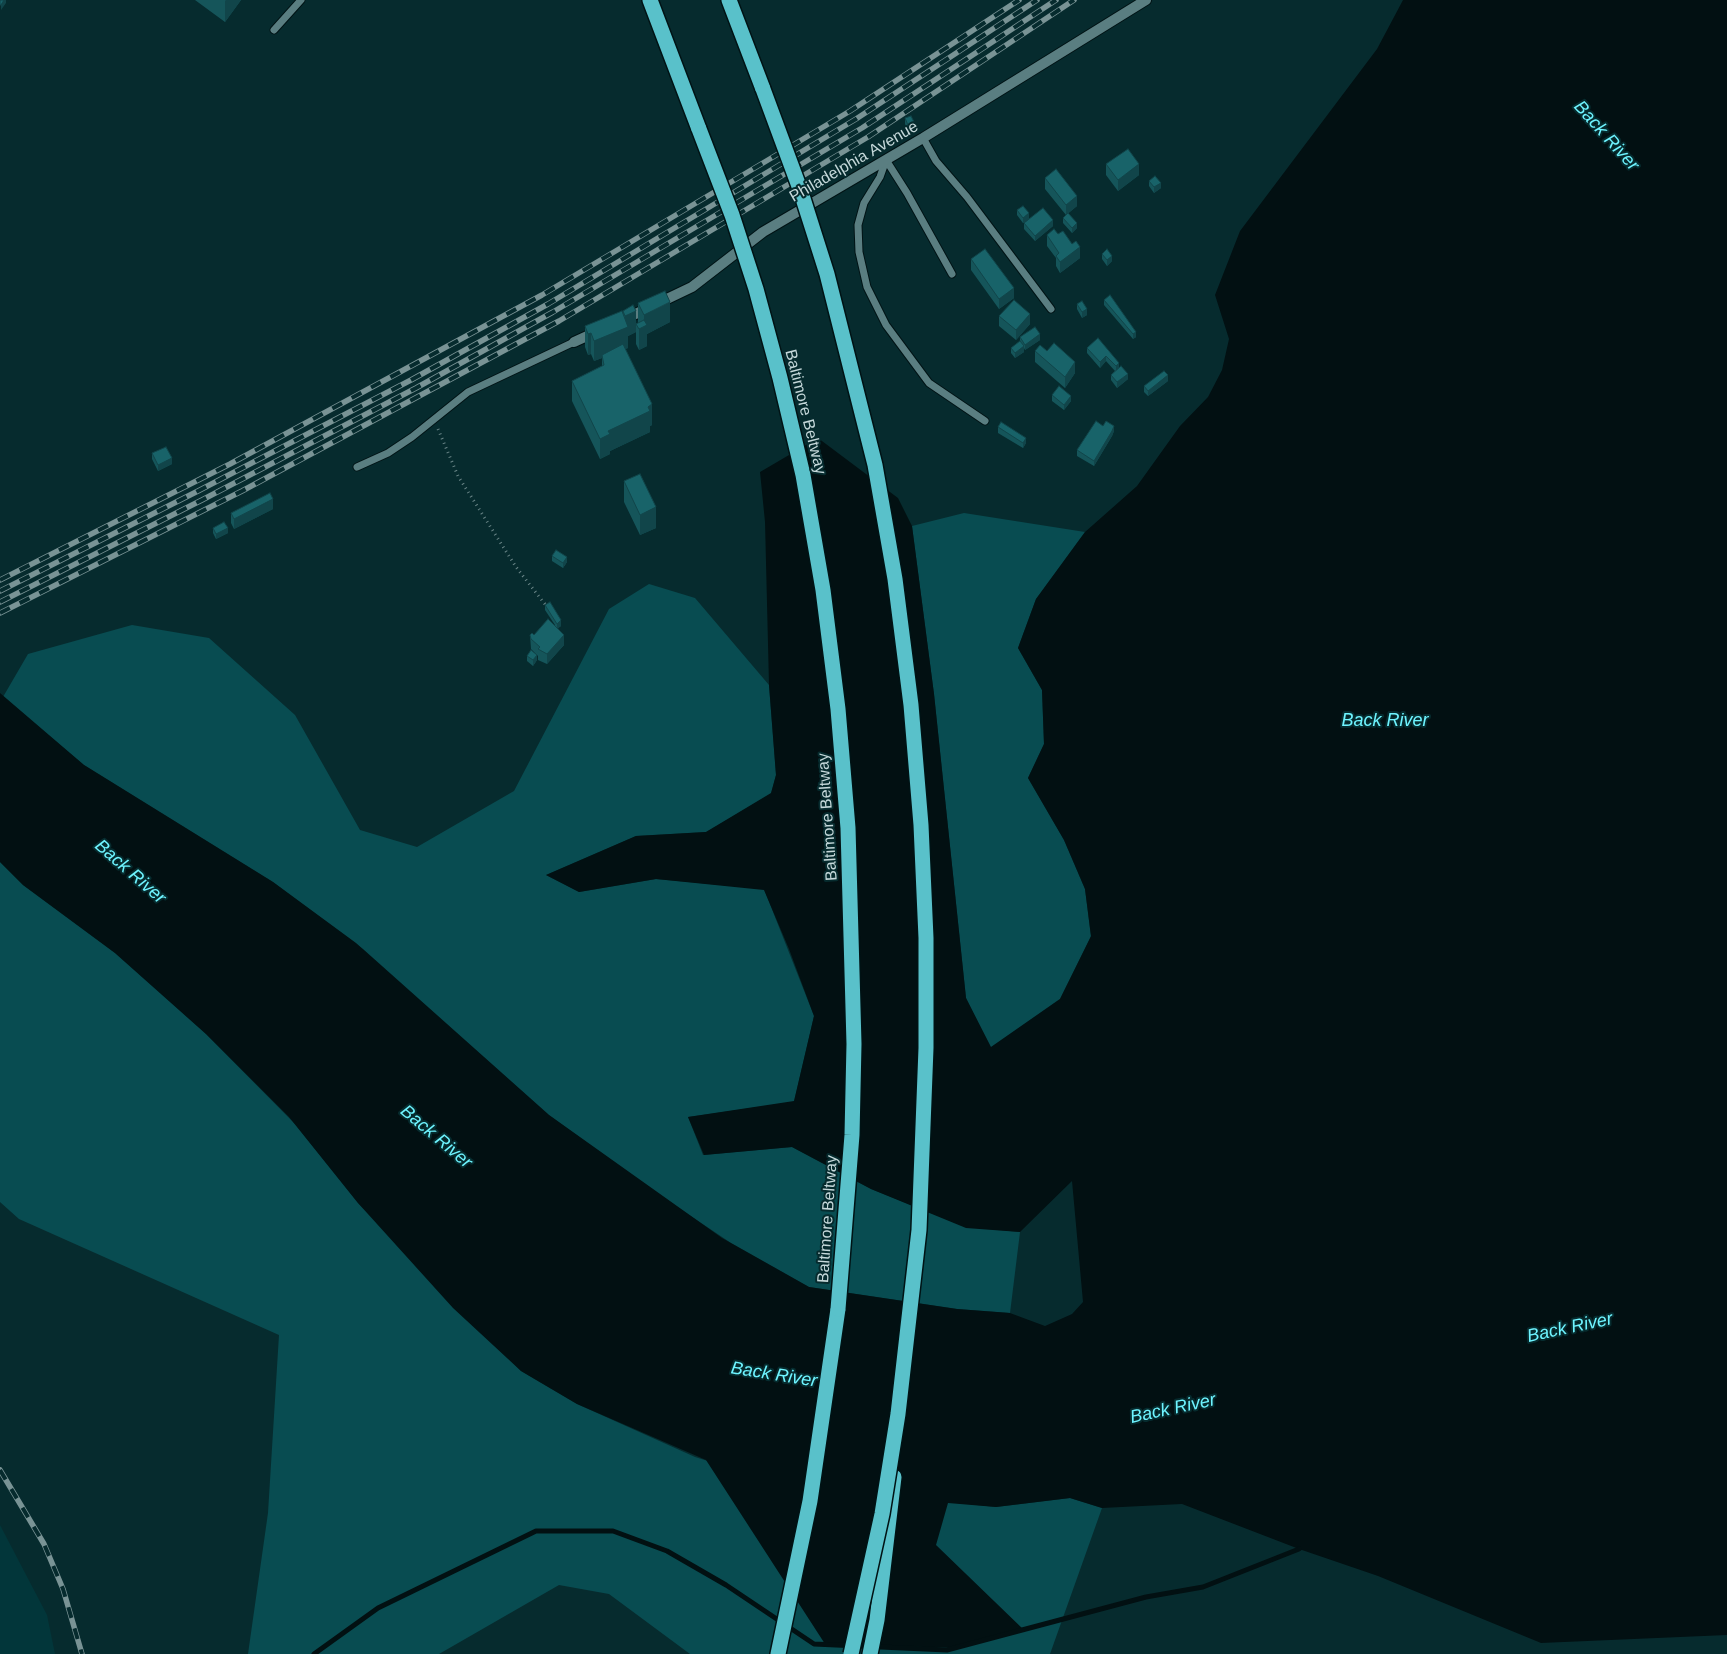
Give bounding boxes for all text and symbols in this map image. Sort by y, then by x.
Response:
water label: Back River [1569,96,1643,176]
street label: Philadelphia Avenue [786,117,922,207]
street label: Baltimore Beltway [780,348,830,476]
water label: Back River [1341,710,1429,732]
street label: Baltimore Beltway [814,752,842,882]
water label: Back River [90,835,170,909]
water label: Back River [396,1101,476,1173]
street label: Baltimore Beltway [814,1154,842,1284]
water label: Back River [1525,1308,1615,1348]
water label: Back River [729,1358,819,1392]
water label: Back River [1128,1389,1218,1429]

